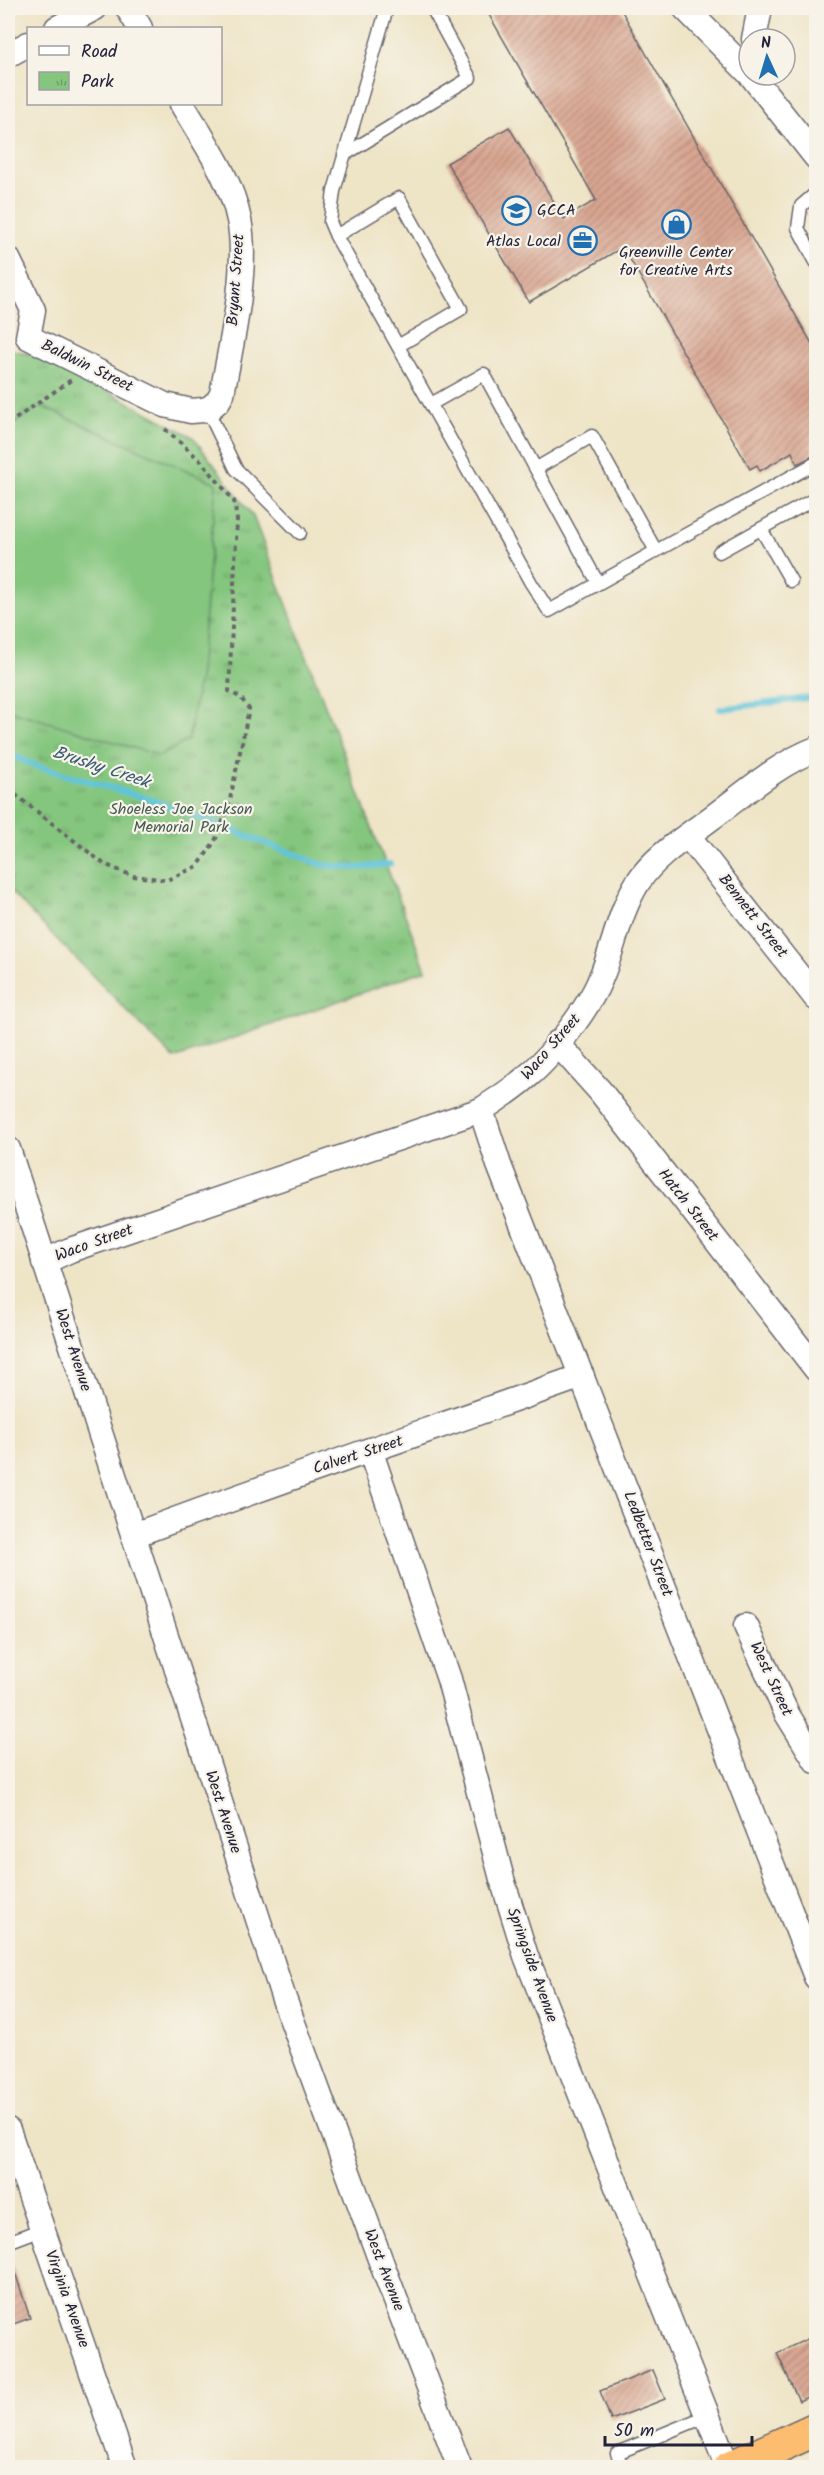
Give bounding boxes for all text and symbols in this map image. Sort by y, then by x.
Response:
legend [27,27,222,105]
north arrow [737,27,797,87]
text: N [760,31,772,56]
text: Road [81,38,118,67]
text: Park [81,68,114,97]
school or university icon: GCCA [500,194,532,226]
place label: GCCA [537,198,576,223]
shop icon: Greenville Center for Creative Arts [660,208,692,240]
office icon: Atlas Local [566,225,598,257]
place label: Atlas Local [486,229,561,254]
street label: Bryant Street [220,232,252,327]
place label: Greenville Center for Creative Arts [619,240,735,283]
street label: Baldwin Street [37,333,138,399]
water label: Brushy Creek [49,739,156,798]
park label: Shoeless Joe Jackson Memorial Park [109,797,253,840]
street label: Bennett Street [712,868,794,964]
street label: Waco Street [515,1007,588,1086]
street label: Hatch Street [651,1163,725,1248]
street label: Waco Street [51,1217,137,1269]
street label: West Avenue [48,1305,98,1395]
street label: Calvert Street [310,1428,407,1481]
street label: Ledbetter Street [616,1488,680,1601]
street label: West Street [743,1638,800,1721]
street label: West Avenue [198,1767,248,1857]
street label: Springside Avenue [500,1904,564,2026]
street label: West Avenue [357,2225,411,2315]
street label: Virginia Avenue [38,2247,96,2351]
scale bar [605,2409,752,2447]
text: 50 m [614,2417,654,2446]

